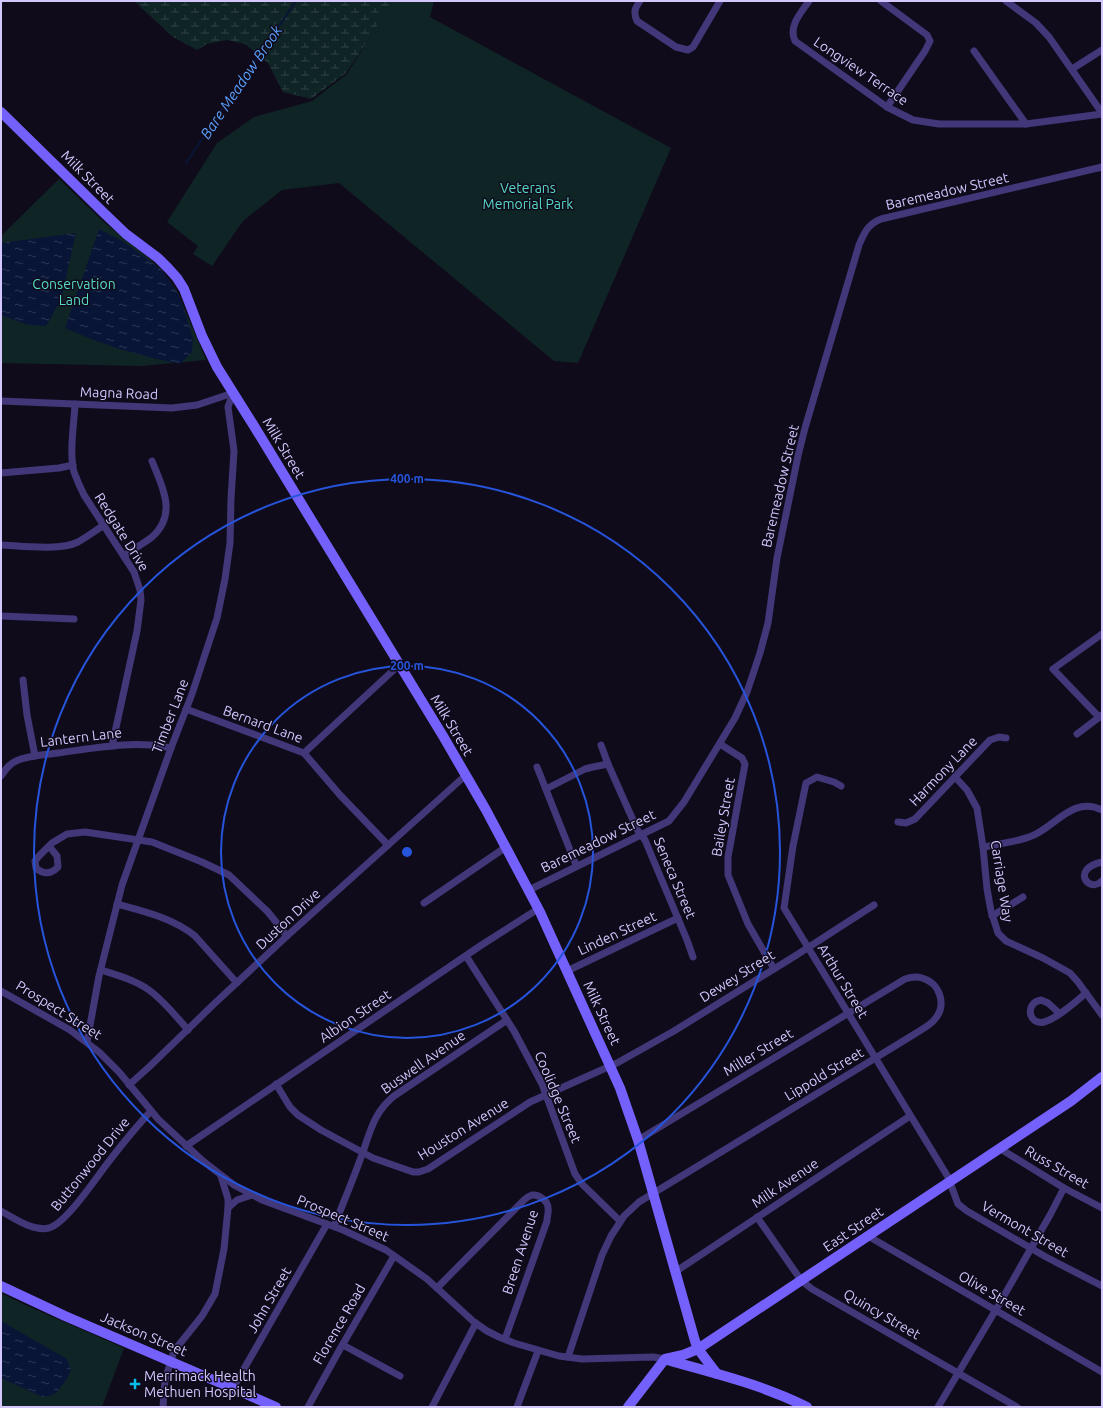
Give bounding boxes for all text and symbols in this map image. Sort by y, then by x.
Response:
water label: Bare Meadow Brook [197,22,285,142]
street label: Longview Terrace [811,34,911,108]
street label: Milk Street [58,147,118,207]
street label: Baremeadow Street [884,169,1010,213]
park label: Veterans Memorial Park [483,180,573,212]
park label: Conservation Land [32,276,116,308]
street label: Magna Road [80,384,158,402]
street label: Milk Street [259,414,309,482]
street label: Baremeadow Street [758,423,802,549]
text: 400 m [390,472,424,485]
street label: Redgate Drive [92,490,152,574]
text: 200 m [390,659,424,672]
street label: Timber Lane [149,677,191,755]
street label: Milk Street [427,691,477,759]
street label: Bernard Lane [221,702,305,746]
street label: Lantern Lane [39,724,123,750]
street label: Harmony Lane [906,733,980,809]
street label: Bailey Street [708,776,738,858]
street label: Baremeadow Street [538,806,658,876]
street label: Seneca Street [651,835,700,922]
street label: Carriage Way [988,839,1016,923]
centre of rings [400,845,414,859]
street label: Duston Drive [253,885,323,953]
street label: Linden Street [575,908,659,958]
street label: Arthur Street [815,941,872,1021]
street label: Dewey Street [697,946,778,1005]
street label: Prospect Street [13,977,105,1043]
street label: Milk Street [580,979,624,1048]
street label: Albion Street [316,986,394,1046]
street label: Miller Street [720,1025,796,1079]
street label: Buswell Avenue [378,1027,468,1097]
street label: Lippold Street [782,1044,867,1104]
street label: Coolidge Street [531,1049,585,1146]
street label: Houston Avenue [415,1095,511,1163]
street label: Buttonwood Drive [47,1114,133,1214]
street label: Russ Street [1022,1142,1092,1192]
street label: Milk Avenue [749,1155,821,1211]
street label: Prospect Street [295,1191,392,1245]
street label: Vermont Street [979,1198,1072,1261]
street label: East Street [820,1203,886,1255]
street label: Breen Avenue [499,1208,541,1296]
street label: John Street [244,1264,295,1336]
street label: Olive Street [956,1267,1029,1319]
street label: Florence Road [310,1281,368,1367]
street label: Quincy Street [841,1286,924,1343]
street label: Jackson Street [98,1309,190,1360]
place label: Merrimack Health Methuen Hospital [144,1368,257,1400]
marker: Merrimack Health Methuen Hospital [129,1378,141,1390]

